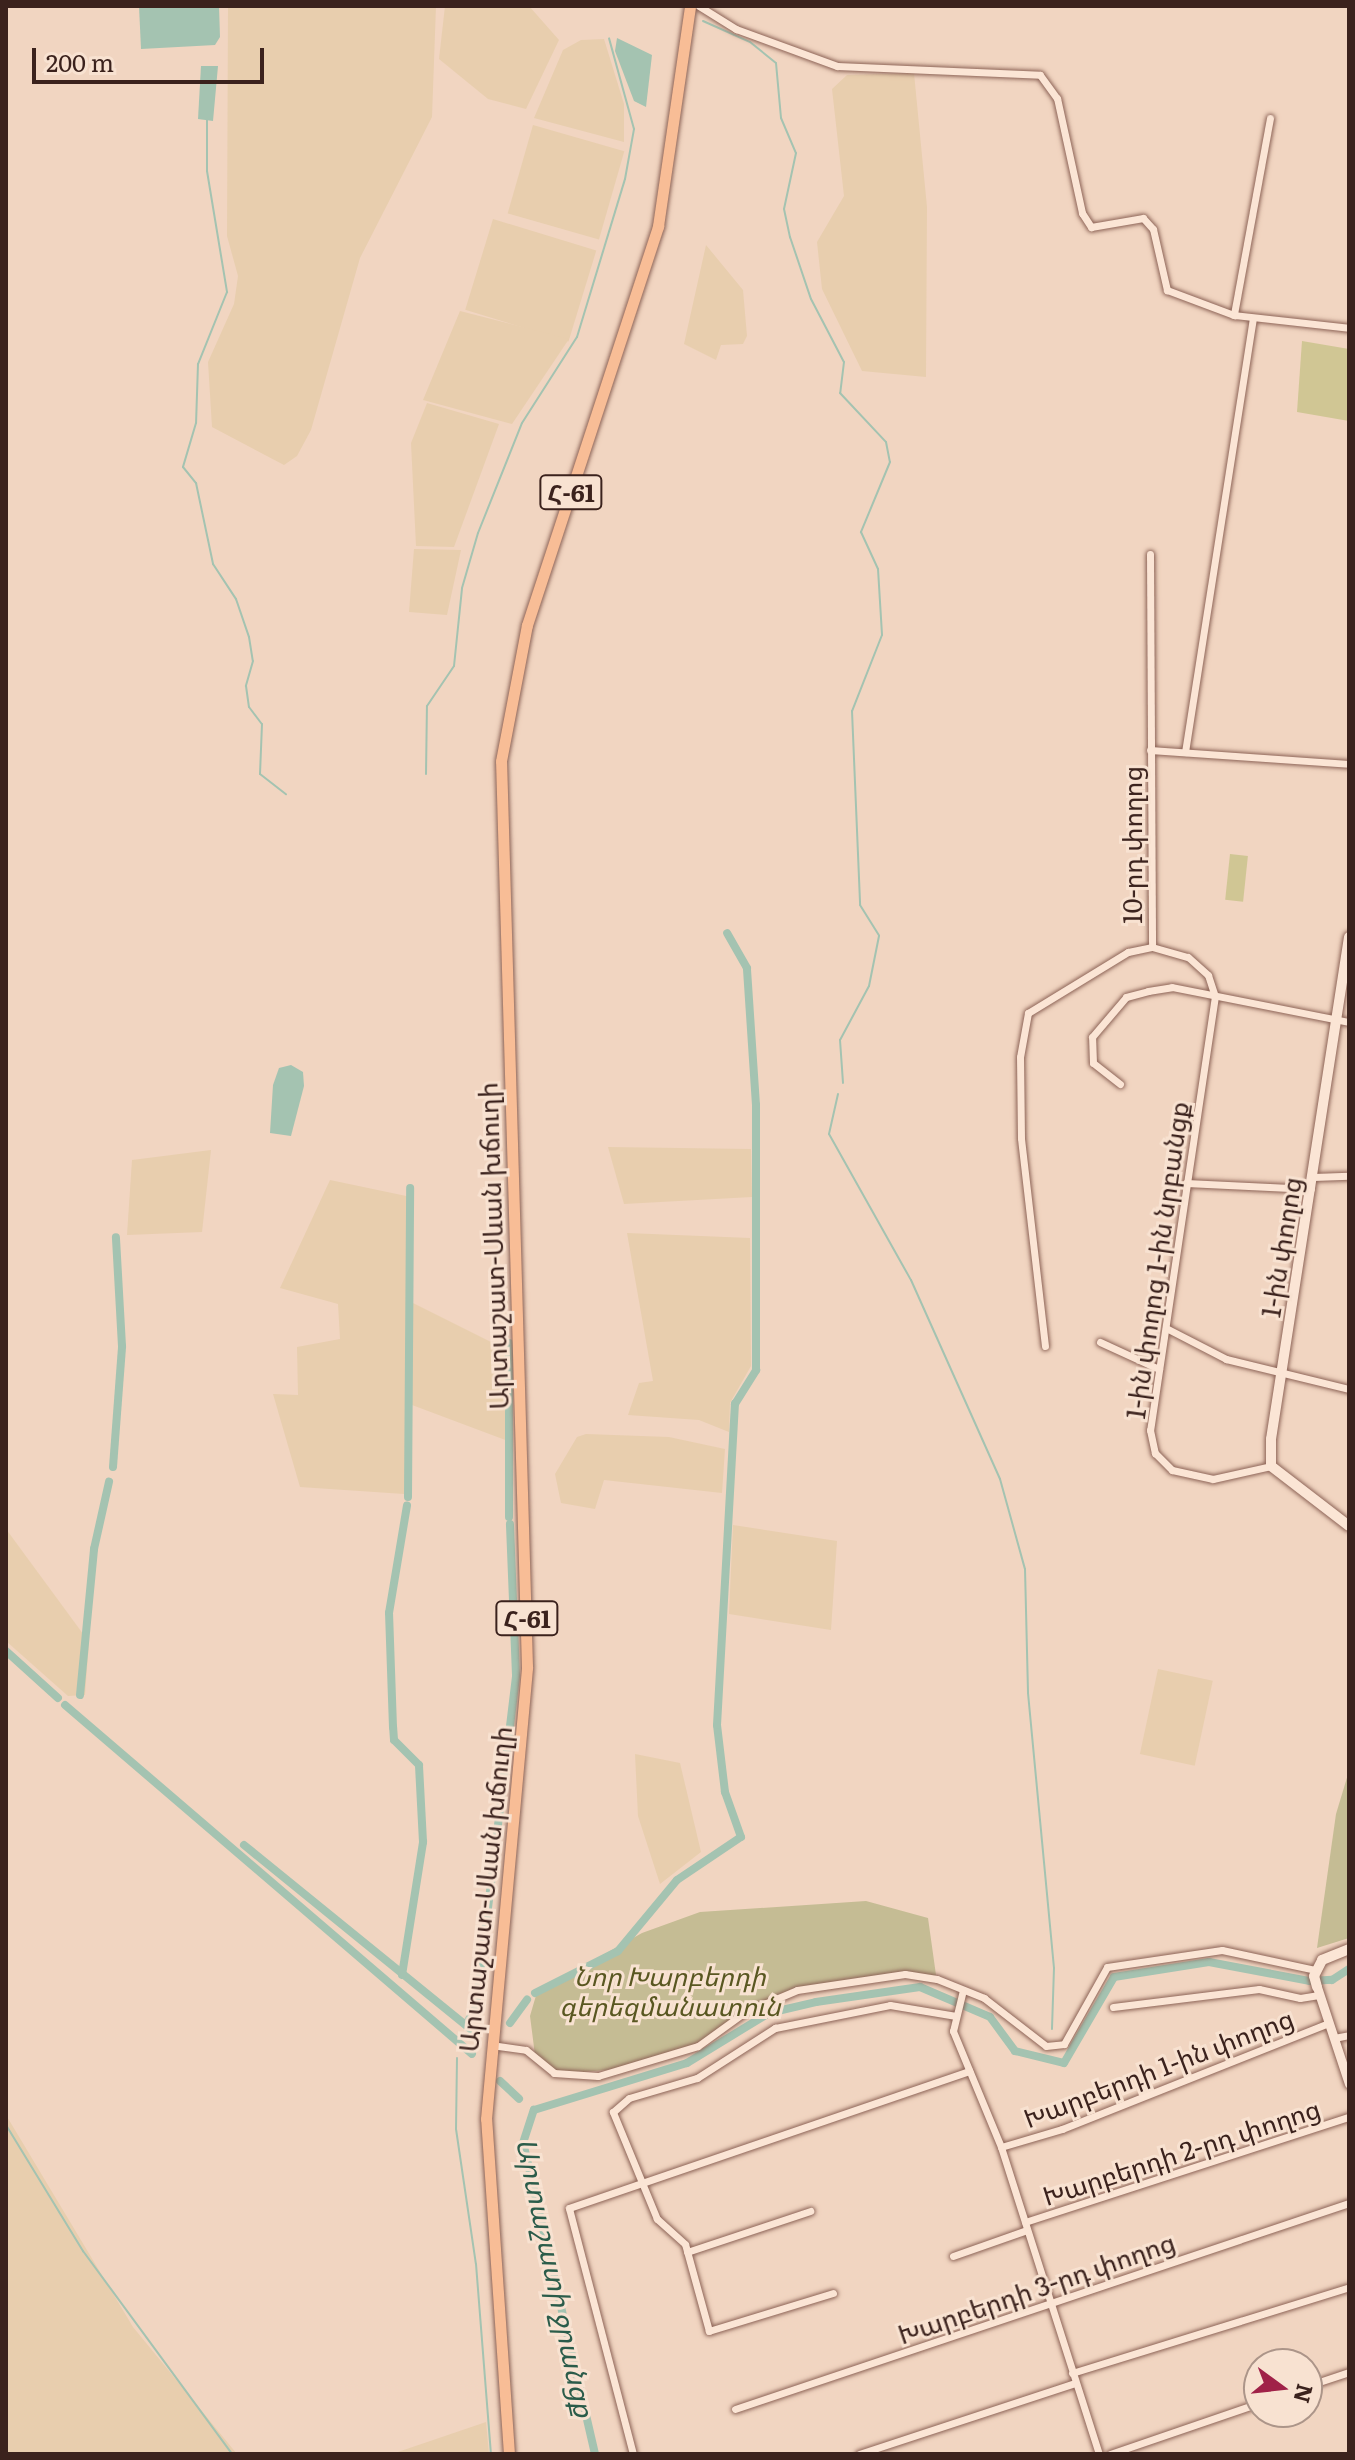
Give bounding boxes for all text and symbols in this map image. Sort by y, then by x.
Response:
scale bar [36,32,268,82]
text: 200 m [46,44,114,79]
road number: Հ-61 [539,472,603,512]
street label: 10-րդ փողոց [1115,766,1147,924]
street label: Արտաշատ-Սևան խճուղի [471,1082,513,1410]
street label: 1-ին փողոց 1-ին նրբանցք [1118,1099,1194,1421]
street label: 1-ին փողոց [1253,1175,1307,1319]
road number: Հ-61 [495,1598,559,1638]
street label: Արտաշատ-Սևան խճուղի [451,1725,517,2053]
park label: Նոր Խարբերդի գերեզմանատուն [559,1959,781,2020]
street label: Խարբերդի 1-ին փողոց [1019,2001,1297,2133]
street label: Խարբերդի 2-րդ փողոց [1038,2091,1324,2211]
water label: Արտաշատի ջրանցք [511,2134,603,2420]
street label: Խարբերդի 3-րդ փողոց [893,2225,1179,2349]
north arrow [1243,2348,1323,2428]
text: N [1286,2381,1323,2407]

